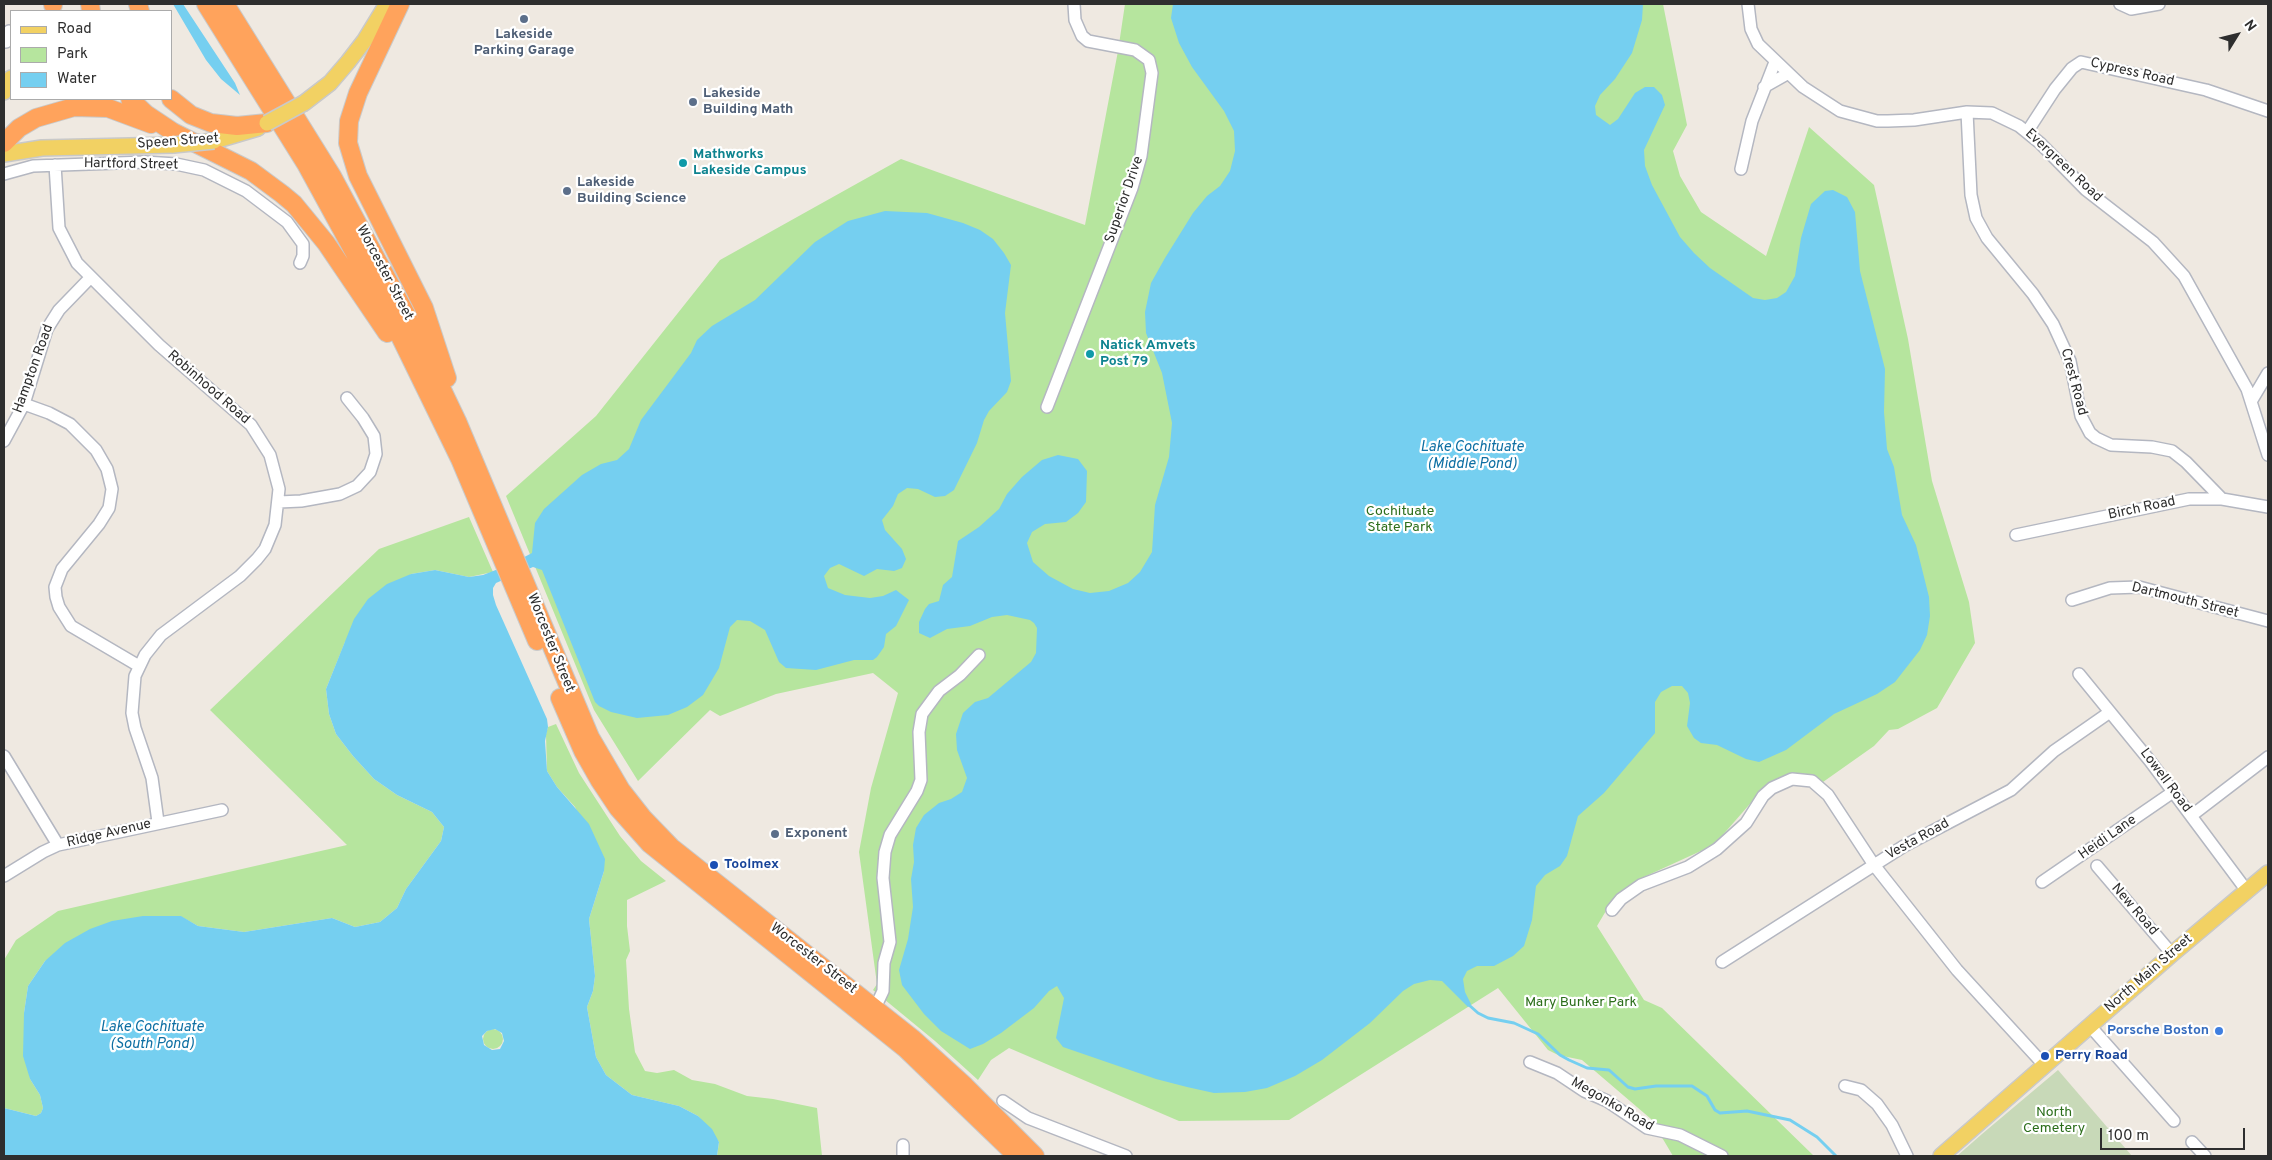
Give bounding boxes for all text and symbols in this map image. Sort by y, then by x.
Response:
legend [10,10,172,100]
north arrow [2212,10,2262,60]
marker: Lakeside Parking Garage [518,13,530,25]
text: N [2240,17,2259,35]
text: Road [57,20,92,39]
place label: Lakeside Parking Garage [474,27,574,59]
text: Park [57,45,88,64]
street label: Cypress Road [2088,55,2176,91]
text: Water [57,70,96,89]
place label: Lakeside Building Math [703,86,793,118]
marker: Lakeside Building Math [687,96,699,108]
street label: Evergreen Road [2021,126,2105,206]
street label: Speen Street [137,131,219,153]
place label: Mathworks Lakeside Campus [693,147,807,180]
street label: Superior Drive [1102,154,1148,246]
street label: Hartford Street [84,156,178,174]
marker: Mathworks Lakeside Campus [677,157,689,169]
place label: Lakeside Building Science [577,175,686,208]
marker: Lakeside Building Science [561,185,573,197]
street label: Worcester Street [352,223,416,323]
street label: Hampton Road [10,322,58,416]
place label: Natick Amvets Post 79 [1100,338,1196,371]
street label: Crest Road [2056,347,2090,417]
street label: Robinhood Road [163,348,253,428]
marker: Natick Amvets Post 79 [1084,348,1096,360]
water label: Lake Cochituate (Middle Pond) [1420,439,1524,474]
street label: Birch Road [2107,494,2177,524]
park label: Cochituate State Park [1366,504,1434,536]
street label: Dartmouth Street [2130,580,2240,622]
street label: Worcester Street [522,591,578,695]
street label: Lowell Road [2135,746,2195,816]
street label: Heidi Lane [2076,812,2140,864]
street label: Ridge Avenue [65,816,153,852]
street label: Vesta Road [1883,816,1953,864]
place label: Exponent [785,826,848,842]
marker: Exponent [769,828,781,840]
place label: Toolmex [724,857,779,873]
marker: Toolmex [708,859,720,871]
street label: New Road [2107,881,2161,939]
street label: Worcester Street [766,920,860,998]
street label: North Main Street [2102,931,2196,1017]
park label: Mary Bunker Park [1525,995,1637,1011]
water label: Lake Cochituate (South Pond) [100,1019,204,1054]
place label: Porsche Boston [2107,1023,2209,1039]
marker: Porsche Boston [2213,1025,2225,1037]
place label: Perry Road [2055,1048,2128,1064]
marker: Perry Road [2039,1050,2051,1062]
street label: Megonko Road [1568,1074,1656,1136]
park label: North Cemetery [2023,1105,2085,1138]
scale bar [2102,1118,2247,1150]
text: 100 m [2108,1127,2149,1146]

